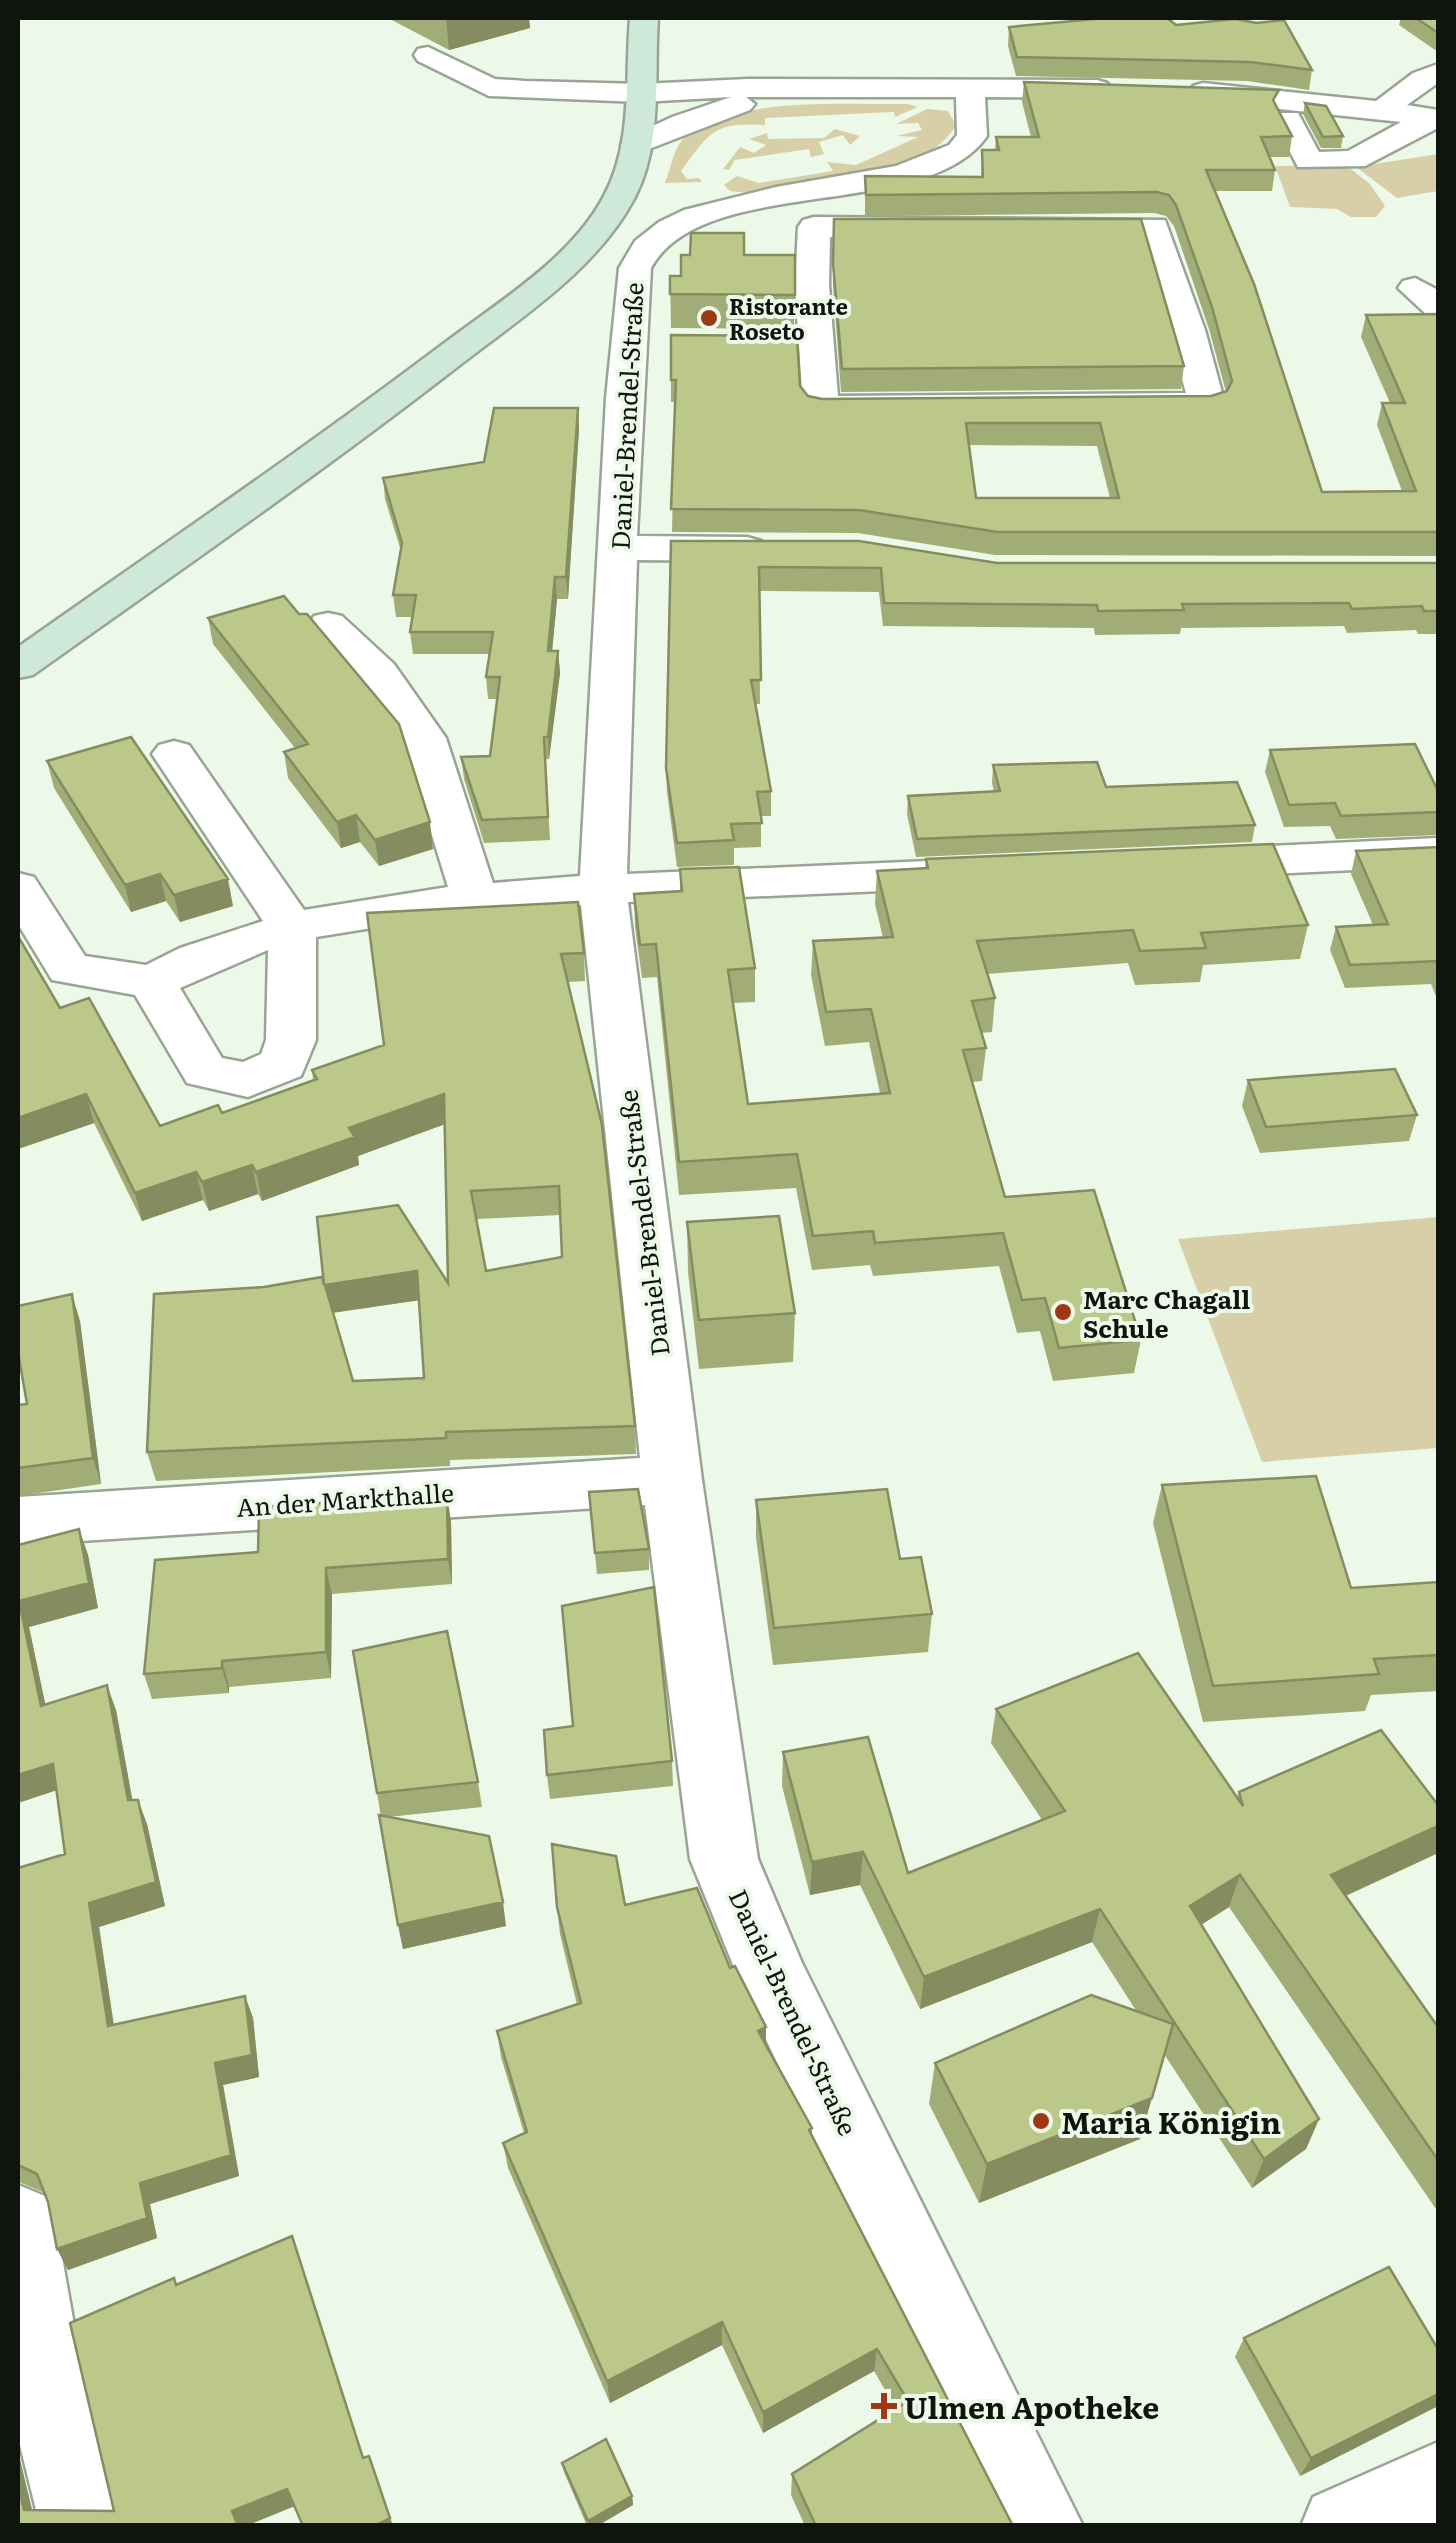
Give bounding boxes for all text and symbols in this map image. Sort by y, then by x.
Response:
street label: Daniel-Brendel-Straße [601,281,651,551]
place label: Ristorante Roseto [729,289,848,347]
marker: Ristorante Roseto [698,307,720,329]
street label: Daniel-Brendel-Straße [608,1088,678,1358]
place label: Marc Chagall Schule [1083,1280,1250,1346]
marker: Marc Chagall Schule [1052,1301,1074,1323]
street label: An der Markthalle [235,1473,455,1525]
street label: Daniel-Brendel-Straße [721,1883,867,2141]
place label: Maria Königin [1061,2099,1281,2143]
marker: Maria Königin [1030,2110,1052,2132]
place label: Ulmen Apotheke [904,2384,1159,2428]
marker: Ulmen Apotheke [873,2395,895,2417]

